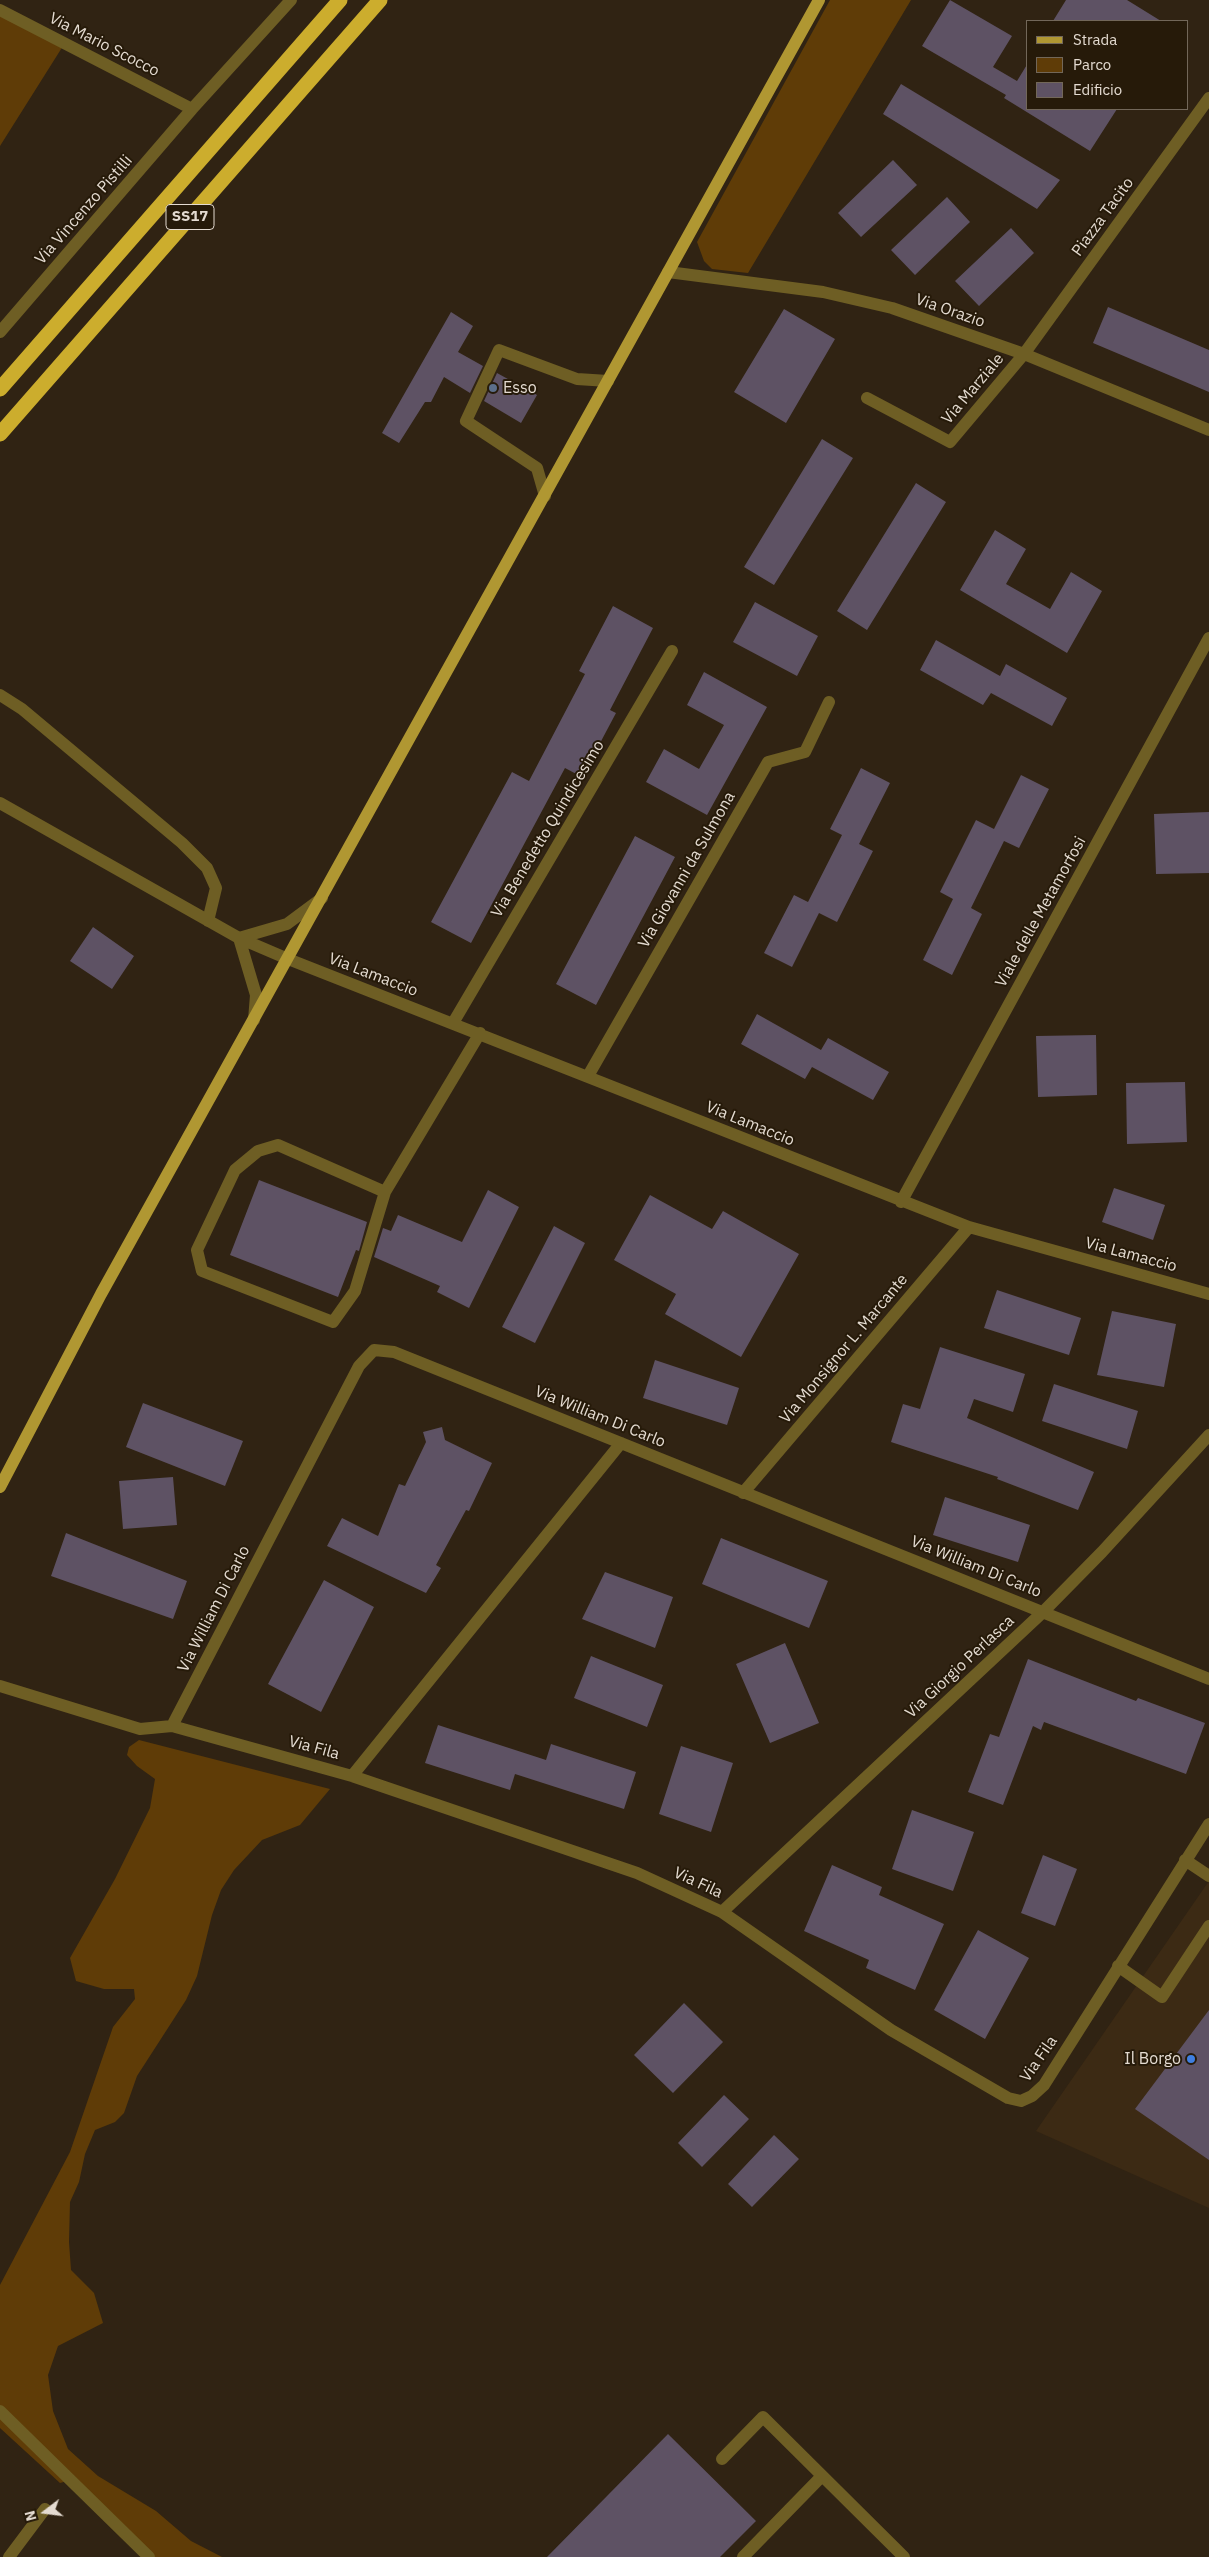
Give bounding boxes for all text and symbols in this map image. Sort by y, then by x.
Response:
street label: Via Mario Scocco [46,9,162,81]
legend [1026,20,1189,110]
text: Strada [1073,30,1117,49]
text: Parco [1073,55,1111,74]
text: Edificio [1073,80,1122,99]
street label: Via Vincenzo Pistilli [31,152,137,268]
street label: Piazza Tacito [1068,174,1138,260]
road number: SS17 [166,204,214,230]
street label: Via Orazio [913,290,987,332]
street label: Via Marziale [938,350,1008,428]
place label: Esso [503,378,537,398]
marker: Esso [487,382,499,394]
street label: Via Benedetto Quindicesimo [487,737,609,921]
street label: Via Giovanni da Sulmona [634,788,740,952]
street label: Viale delle Metamorfosi [992,833,1090,991]
street label: Via Lamaccio [326,949,420,1001]
street label: Via Lamaccio [703,1097,797,1151]
street label: Via Lamaccio [1083,1234,1179,1276]
street label: Via Monsignor L. Marcante [776,1270,912,1428]
street label: Via William Di Carlo [532,1382,668,1452]
street label: Via William Di Carlo [908,1532,1044,1602]
street label: Via William Di Carlo [174,1543,254,1675]
street label: Via Giorgio Perlasca [901,1612,1019,1722]
street label: Via Fila [286,1732,342,1764]
street label: Via Fila [670,1863,726,1903]
street label: Via Fila [1016,2032,1062,2086]
place label: Il Borgo [1124,2049,1181,2069]
marker: Il Borgo [1185,2053,1197,2065]
north arrow [20,2487,70,2537]
text: N [21,2509,41,2523]

